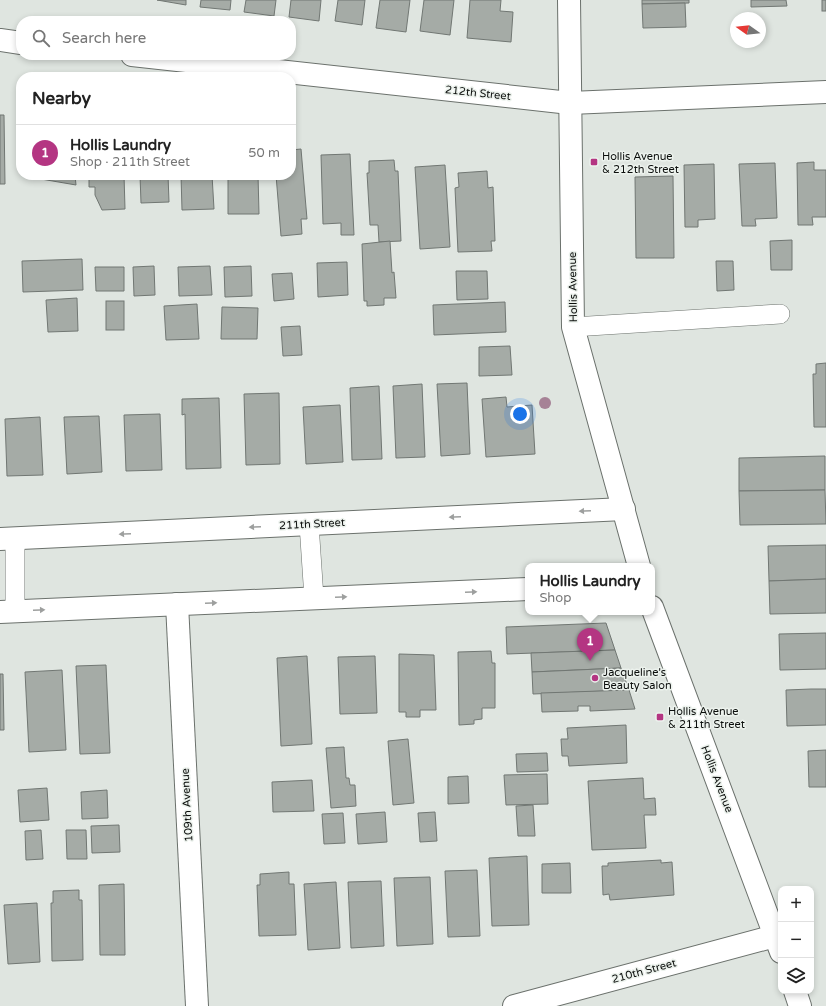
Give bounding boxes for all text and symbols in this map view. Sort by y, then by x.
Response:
north arrow [730,12,766,48]
search box [16,16,296,60]
icon: search [30,27,52,49]
text: Search here [62,29,146,47]
street label: 212th Street [445,83,511,103]
text: Nearby [32,88,91,109]
text: Hollis Laundry [70,136,171,154]
text: 1 [41,145,49,161]
text: 50 m [248,145,280,161]
place label: Hollis Avenue & 212th Street [602,150,679,176]
text: Shop · 211th Street [70,154,190,170]
marker: Hollis Avenue & 212th Street [589,157,599,167]
street label: Hollis Avenue [566,252,580,322]
your location [510,404,530,424]
one-way arrow [578,508,591,514]
one-way arrow [449,514,461,521]
street label: 211th Street [279,516,345,532]
one-way arrow [249,524,261,531]
one-way arrow [119,530,131,537]
popup [525,563,655,615]
text: Hollis Laundry [539,572,641,590]
one-way arrow [465,588,477,595]
text: Shop [539,590,571,606]
one-way arrow [335,594,347,601]
one-way arrow [205,599,217,606]
one-way arrow [33,607,46,613]
pin: 1 [577,628,603,661]
place label: Jacqueline's Beauty Salon [603,666,672,692]
marker: Jacqueline's Beauty Salon [590,673,600,683]
place label: Hollis Avenue & 211th Street [668,705,745,731]
marker: Hollis Avenue & 211th Street [655,712,665,722]
street label: Hollis Avenue [698,744,736,814]
street label: 109th Avenue [179,768,195,842]
map controls [778,886,814,994]
button: + [778,886,814,922]
button: − [778,922,814,958]
street label: 210th Street [610,956,678,986]
button: layers [778,958,814,994]

